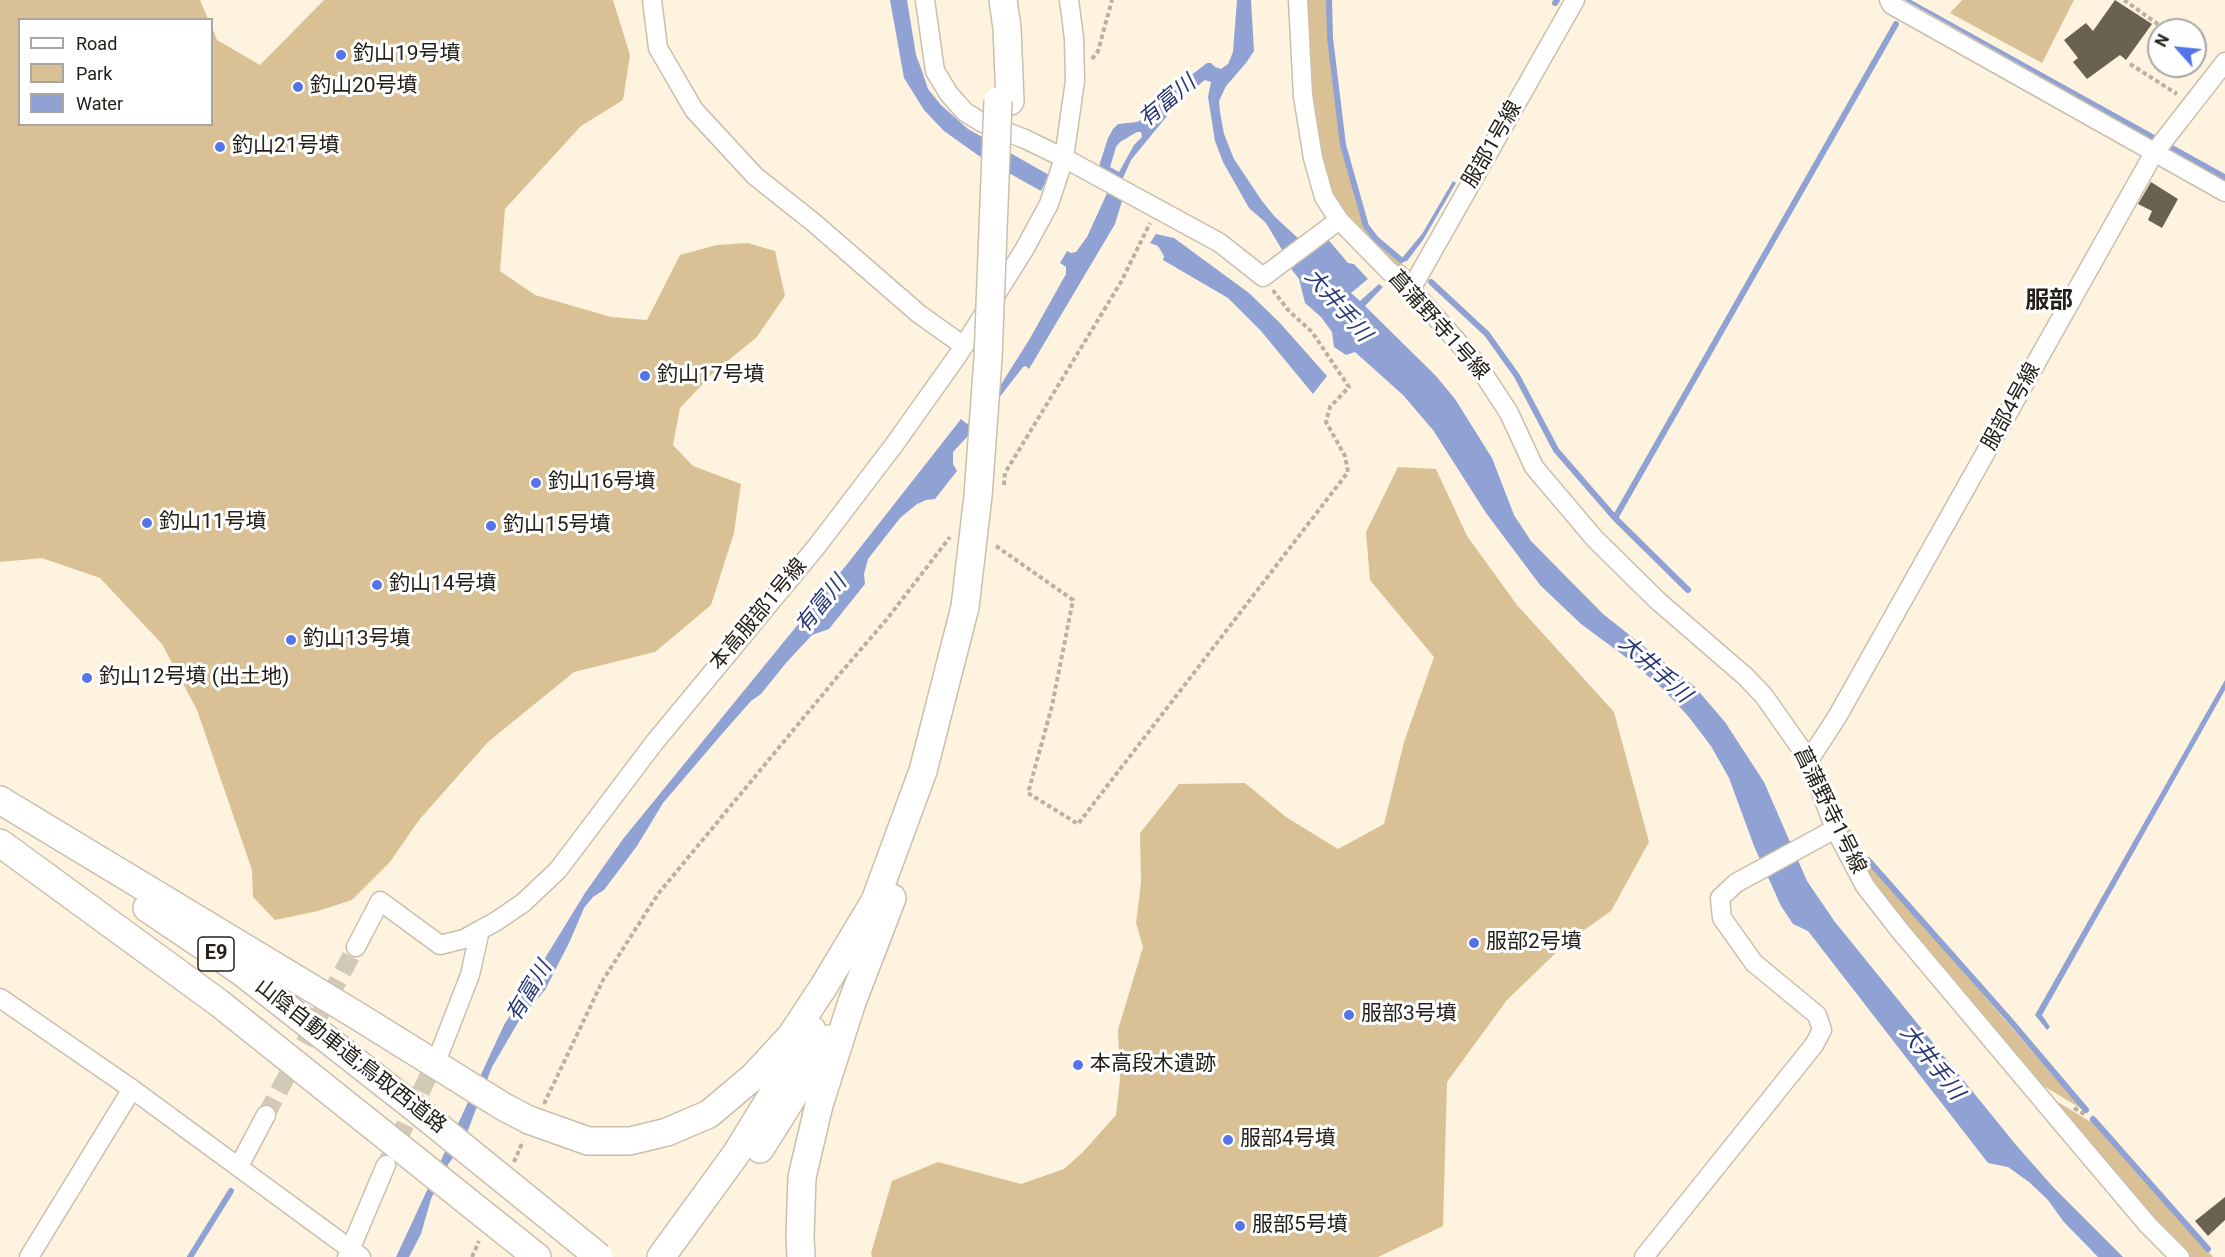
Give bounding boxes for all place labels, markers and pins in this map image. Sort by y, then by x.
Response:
place label: 釣山19号墳 [353,42,461,68]
marker: 釣山19号墳 [334,48,348,62]
place label: 釣山20号墳 [310,74,418,100]
marker: 釣山20号墳 [291,80,305,94]
place label: 釣山21号墳 [232,134,340,160]
marker: 釣山21号墳 [213,140,227,154]
place label: 釣山17号墳 [657,363,765,389]
marker: 釣山17号墳 [638,369,652,383]
place label: 釣山16号墳 [548,470,656,496]
marker: 釣山16号墳 [529,476,543,490]
place label: 釣山11号墳 [159,510,267,536]
place label: 釣山15号墳 [503,513,611,539]
marker: 釣山11号墳 [140,516,154,530]
marker: 釣山15号墳 [484,519,498,533]
place label: 釣山14号墳 [389,572,497,598]
marker: 釣山14号墳 [370,578,384,592]
place label: 釣山13号墳 [303,627,411,653]
marker: 釣山13号墳 [284,633,298,647]
place label: 釣山12号墳 (出土地) [99,665,289,691]
marker: 釣山12号墳 (出土地) [80,671,94,685]
place label: 服部2号墳 [1486,930,1582,956]
marker: 服部2号墳 [1467,936,1481,950]
place label: 服部3号墳 [1361,1002,1457,1028]
marker: 服部3号墳 [1342,1008,1356,1022]
place label: 本高段木遺跡 [1090,1052,1216,1078]
marker: 本高段木遺跡 [1071,1058,1085,1072]
place label: 服部4号墳 [1240,1127,1336,1153]
marker: 服部4号墳 [1221,1133,1235,1147]
place label: 服部5号墳 [1252,1213,1348,1239]
marker: 服部5号墳 [1233,1219,1247,1233]

